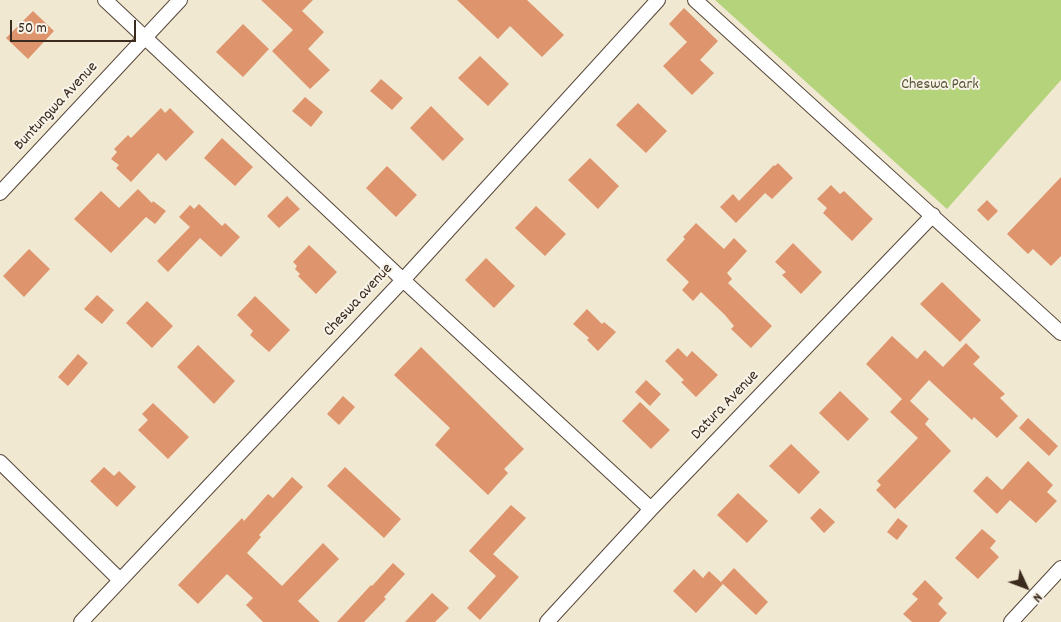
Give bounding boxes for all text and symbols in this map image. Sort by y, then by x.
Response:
scale bar [12,10,139,42]
text: 50 m [18,18,47,40]
street label: Buntungwa Avenue [11,59,103,155]
park label: Cheswa Park [901,76,979,96]
street label: Cheswa avenue [320,260,398,342]
street label: Datura Avenue [688,367,764,445]
north arrow [1001,562,1051,612]
text: N [1027,588,1047,607]

